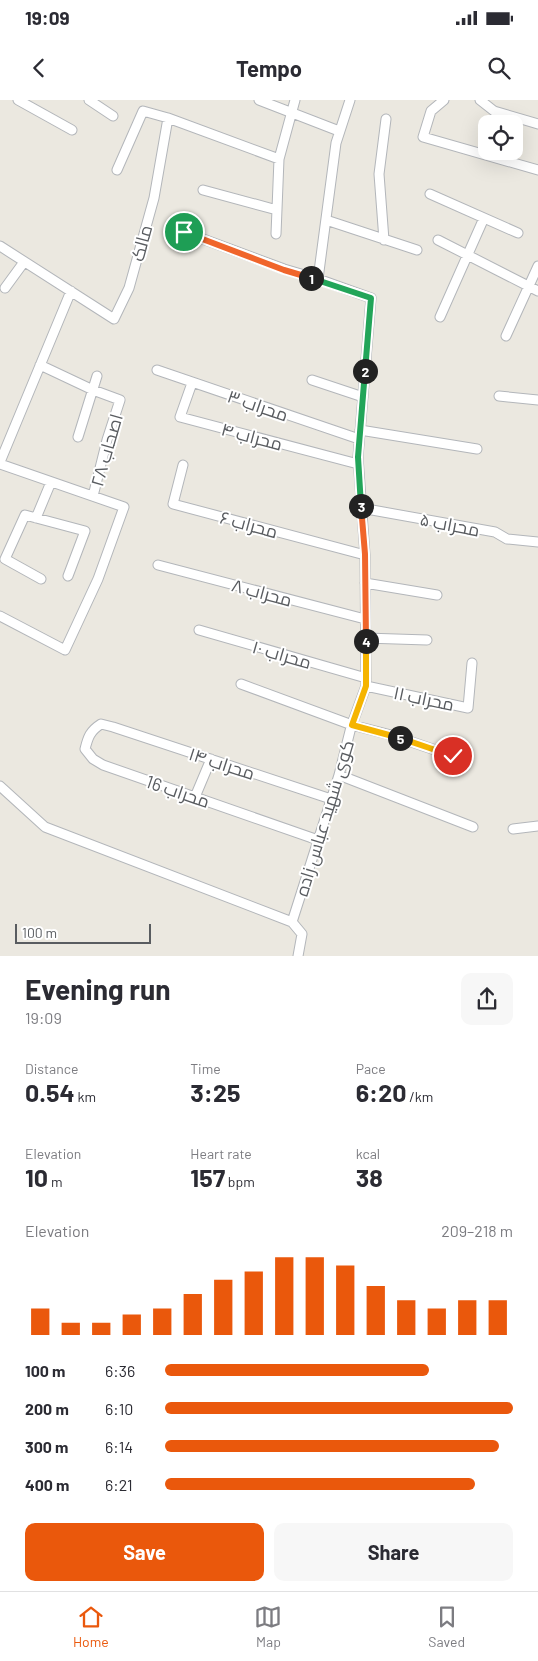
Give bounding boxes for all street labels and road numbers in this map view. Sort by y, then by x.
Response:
street label: مالک [126,223,156,263]
street label: محراب ۳ [224,384,291,427]
street label: اصحاب ۲۸ [85,411,127,489]
street label: محراب ۴ [219,417,285,456]
street label: محراب ۶ [217,506,280,543]
street label: محراب ۵ [418,507,482,542]
street label: محراب ۸ [229,573,295,612]
street label: محراب ۱۰ [250,635,314,674]
street label: محراب ۱۱ [391,681,456,716]
street label: کوی شهید عباس زاده [290,737,359,899]
street label: محراب ۱۴ [186,742,258,785]
street label: محراب 16 [143,770,213,813]

